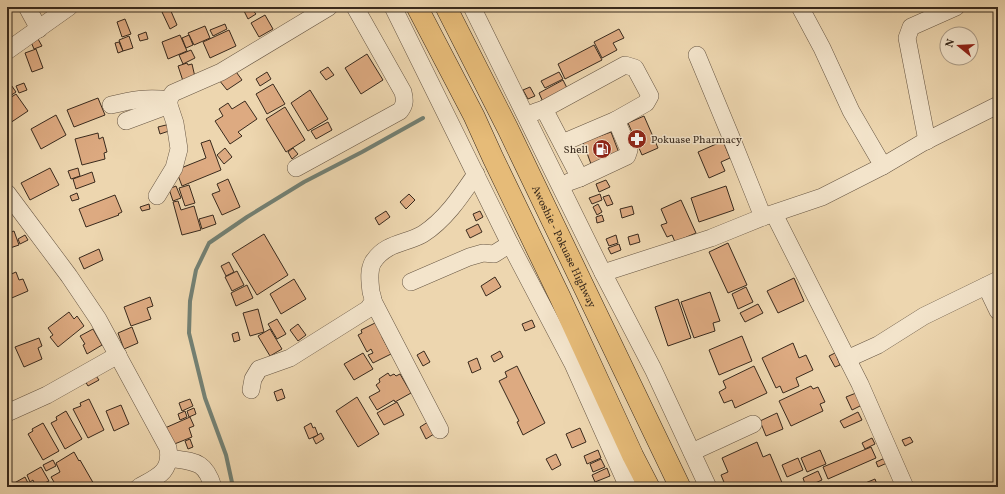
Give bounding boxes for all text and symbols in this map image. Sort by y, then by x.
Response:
north arrow [939,26,979,66]
text: N [943,37,959,49]
pharmacy icon: Pokuase Pharmacy [626,128,648,150]
place label: Pokuase Pharmacy [651,133,742,148]
fuel station icon: Shell [591,138,613,160]
place label: Shell [564,143,588,158]
street label: Awoshie - Pokuase Highway [527,183,599,311]

